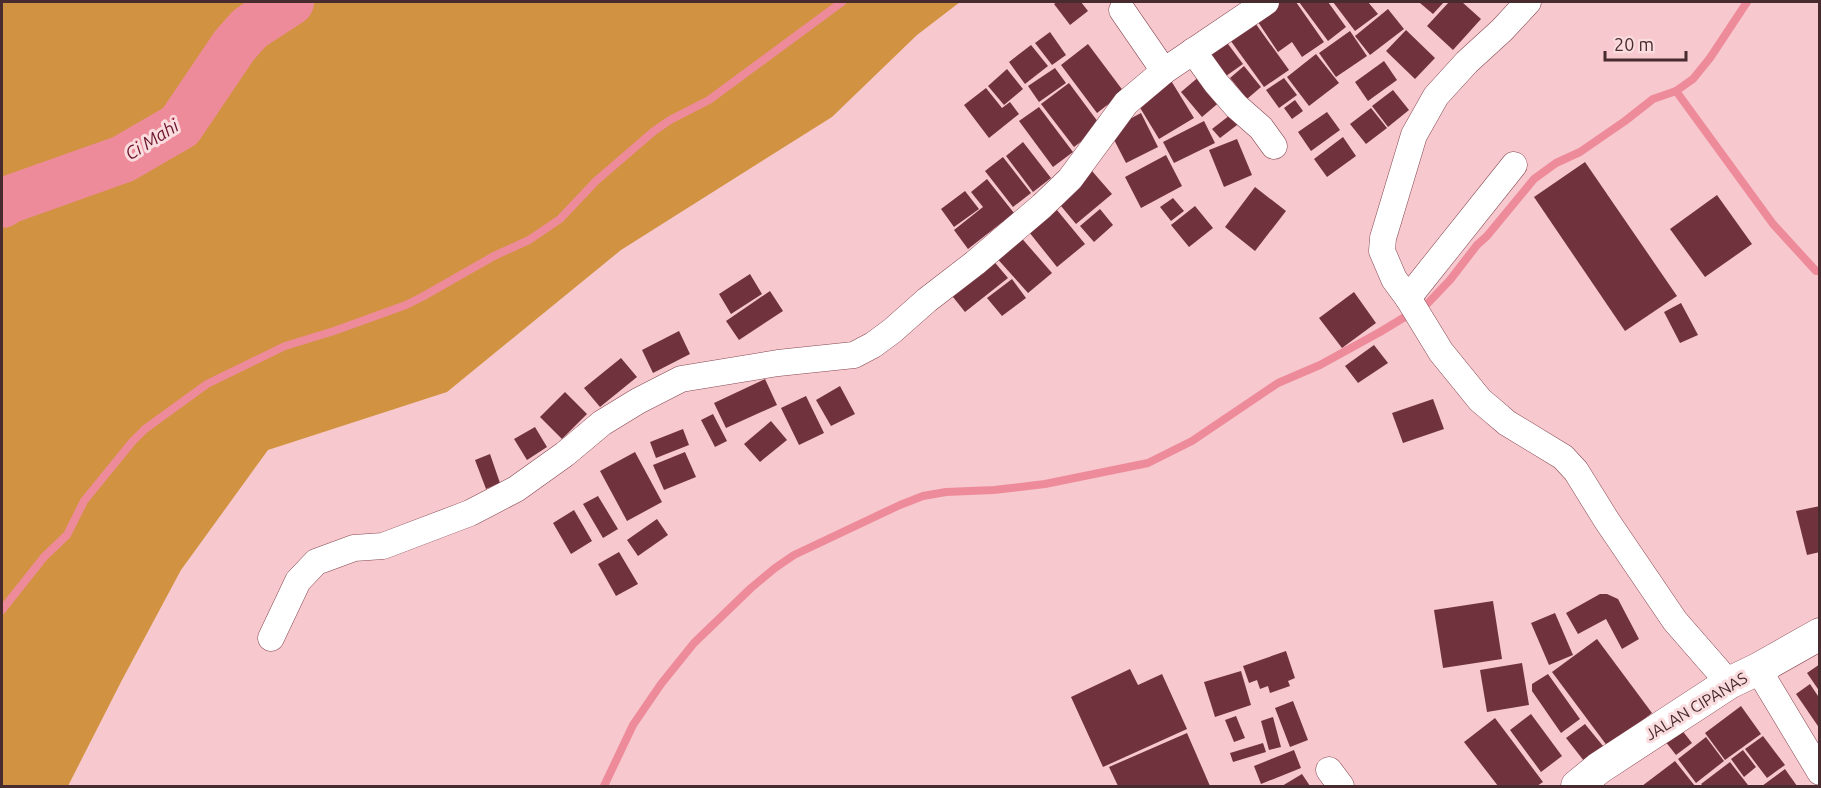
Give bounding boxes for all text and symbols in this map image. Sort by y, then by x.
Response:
scale bar [1605,24,1686,62]
text: 20 m [1614,34,1654,54]
water label: Ci Mahi [121,115,182,163]
street label: JALAN CIPANAS [1642,668,1750,744]

